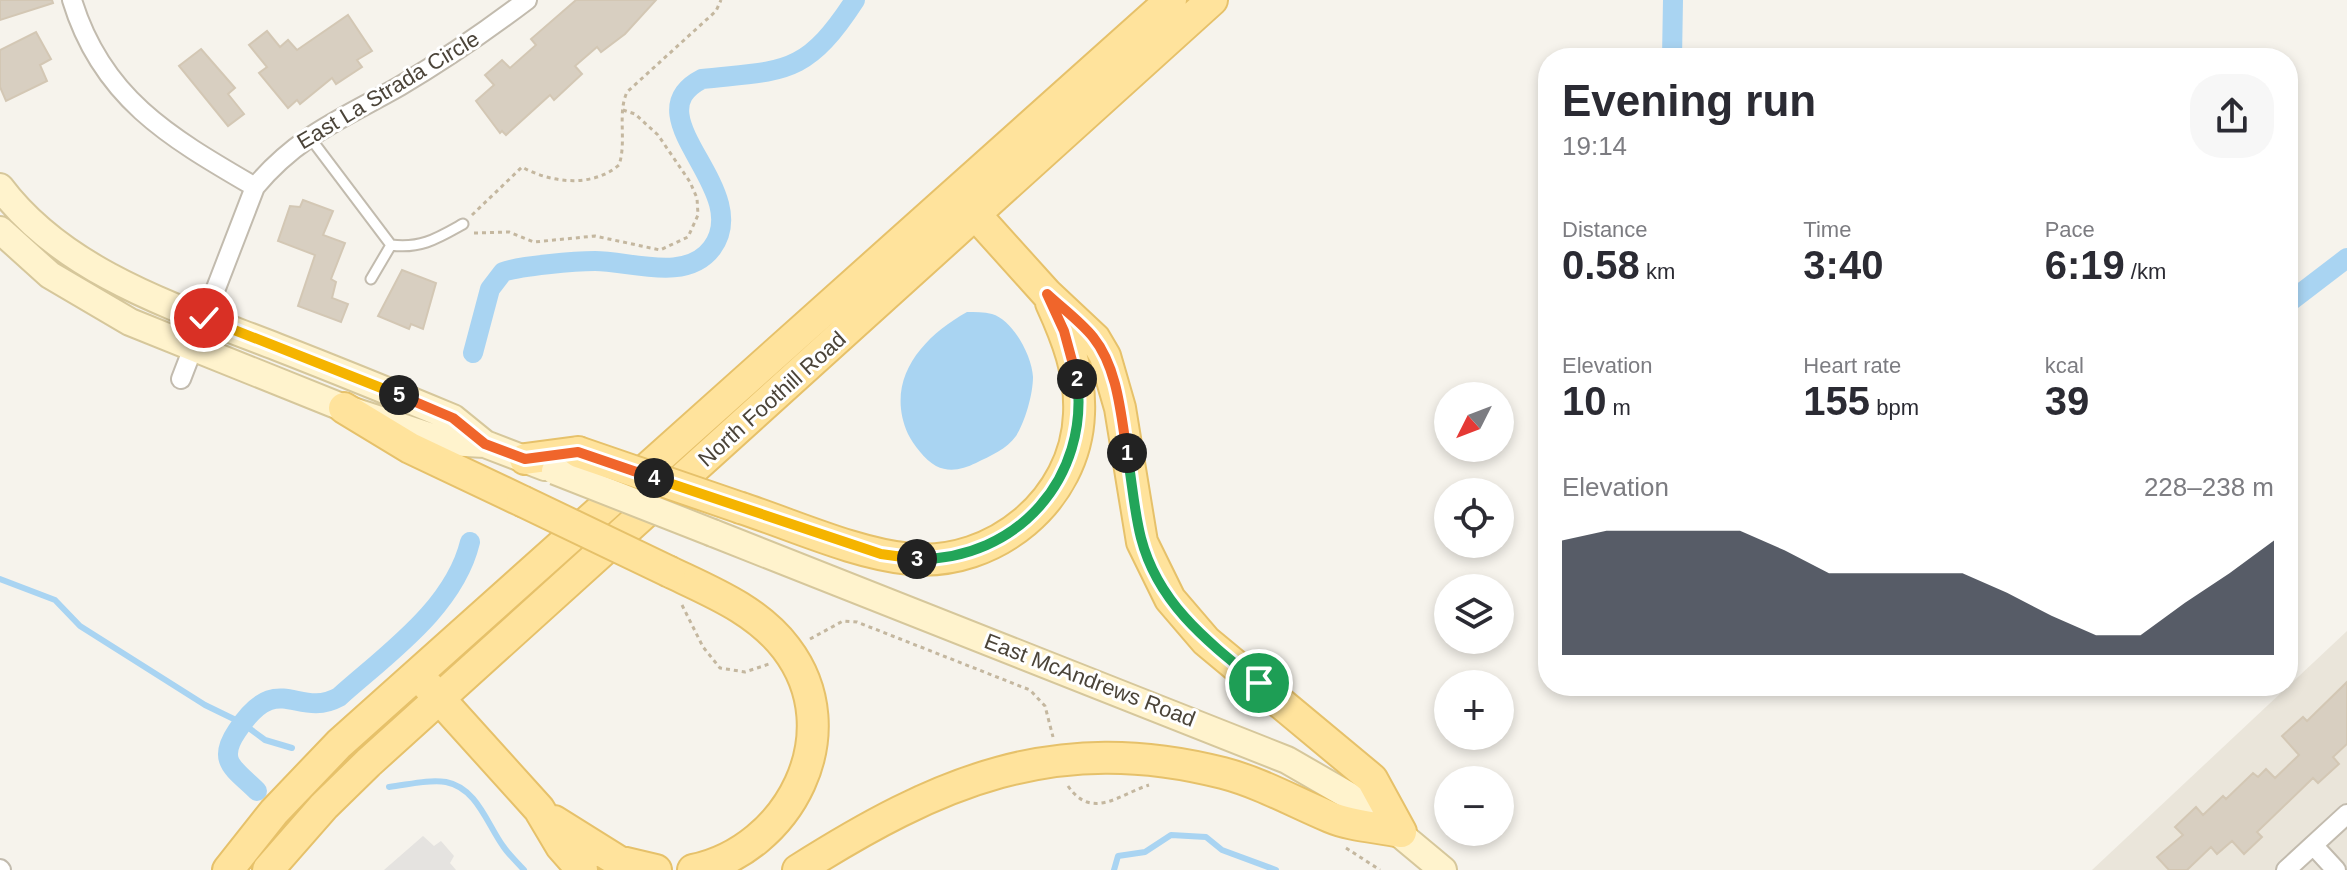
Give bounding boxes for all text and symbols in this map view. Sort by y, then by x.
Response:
street label: East La Strada Circle [292,26,484,154]
button: share [2190,74,2274,158]
text: Evening run [1562,76,1816,125]
text: 19:14 [1562,131,1627,161]
text: Distance [1562,217,1648,242]
text: Time [1803,217,1851,242]
text: Pace [2045,217,2095,242]
text: 0.58 [1562,243,1640,287]
text: 3:40 [1803,243,1883,287]
text: 6:19 [2045,243,2125,287]
text: km [1640,259,1675,284]
text: /km [2125,259,2166,284]
pin [170,284,238,352]
icon: check [182,296,226,340]
street label: North Foothill Road [693,326,851,472]
text: Elevation [1562,353,1653,378]
text: Heart rate [1803,353,1901,378]
text: kcal [2045,353,2084,378]
pin: 2 [1057,359,1097,399]
text: 2 [1071,366,1083,391]
pin: 5 [379,375,419,415]
text: 10 [1562,379,1607,423]
text: 155 [1803,379,1870,423]
text: 39 [2045,379,2089,423]
text: 5 [393,382,405,407]
north arrow [1434,382,1514,462]
map controls [1434,382,1514,846]
text: m [1607,395,1631,420]
text: bpm [1870,395,1919,420]
pin: 1 [1107,433,1147,473]
text: 1 [1121,440,1133,465]
pin: 4 [634,458,674,498]
text: 4 [648,465,660,490]
text: Elevation [1562,472,1669,502]
text: 228–238 m [2144,472,2274,502]
button: locate [1434,478,1514,558]
pin: 3 [897,539,937,579]
text: 3 [911,546,923,571]
button: layers [1434,574,1514,654]
street label: East McAndrews Road [981,628,1199,732]
pin [1225,649,1293,717]
icon: arrive [1237,661,1281,705]
button: + [1434,670,1514,750]
button: − [1434,766,1514,846]

